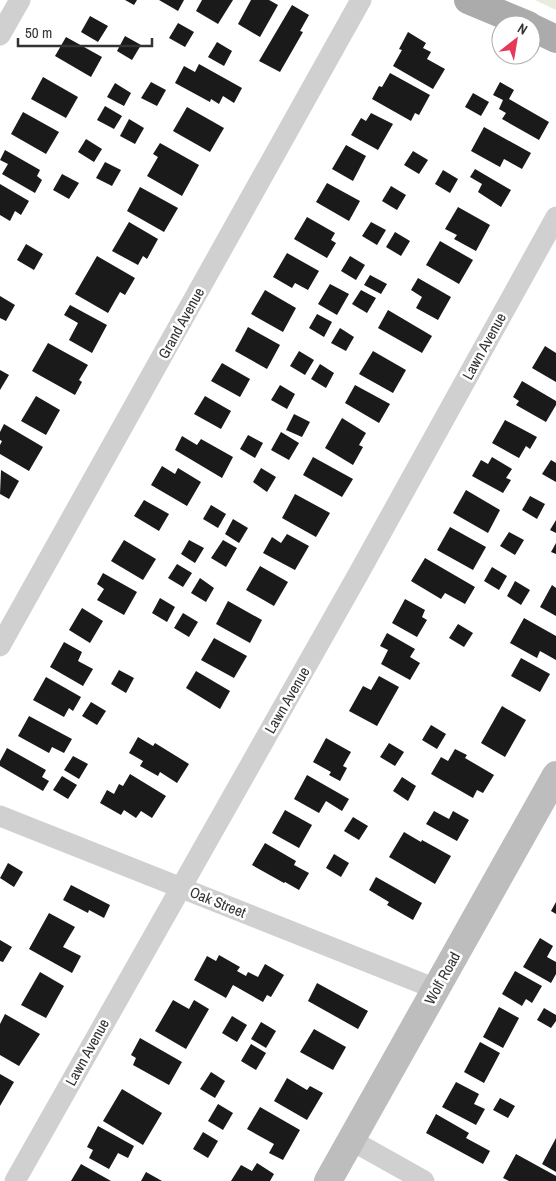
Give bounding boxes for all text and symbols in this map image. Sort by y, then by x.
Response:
scale bar [18,15,151,47]
north arrow [491,15,541,65]
text: N [515,19,531,39]
text: 50 m [25,22,52,43]
street label: Grand Avenue [153,283,209,362]
street label: Lawn Avenue [457,309,511,383]
street label: Lawn Avenue [259,663,315,737]
street label: Oak Street [187,881,250,923]
street label: Wolf Road [419,948,465,1008]
street label: Lawn Avenue [60,1015,114,1089]

